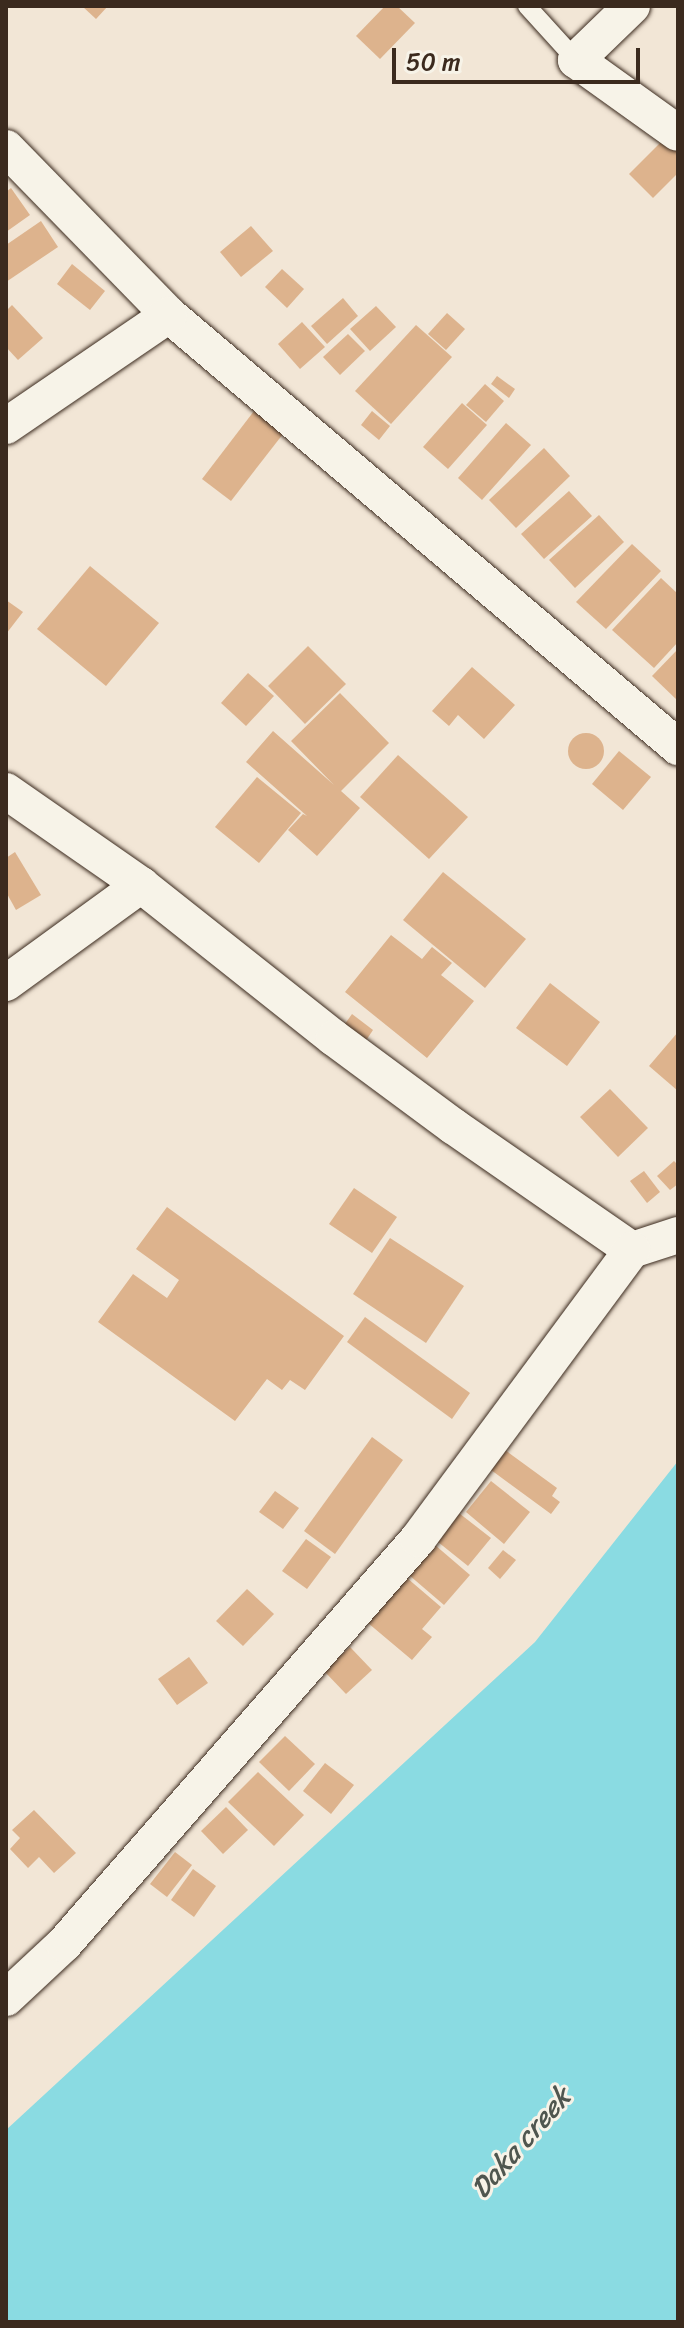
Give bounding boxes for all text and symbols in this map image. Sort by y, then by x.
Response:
scale bar [396,32,644,82]
text: 50 m [406,41,461,83]
water label: Daka creek [464,2081,578,2205]

